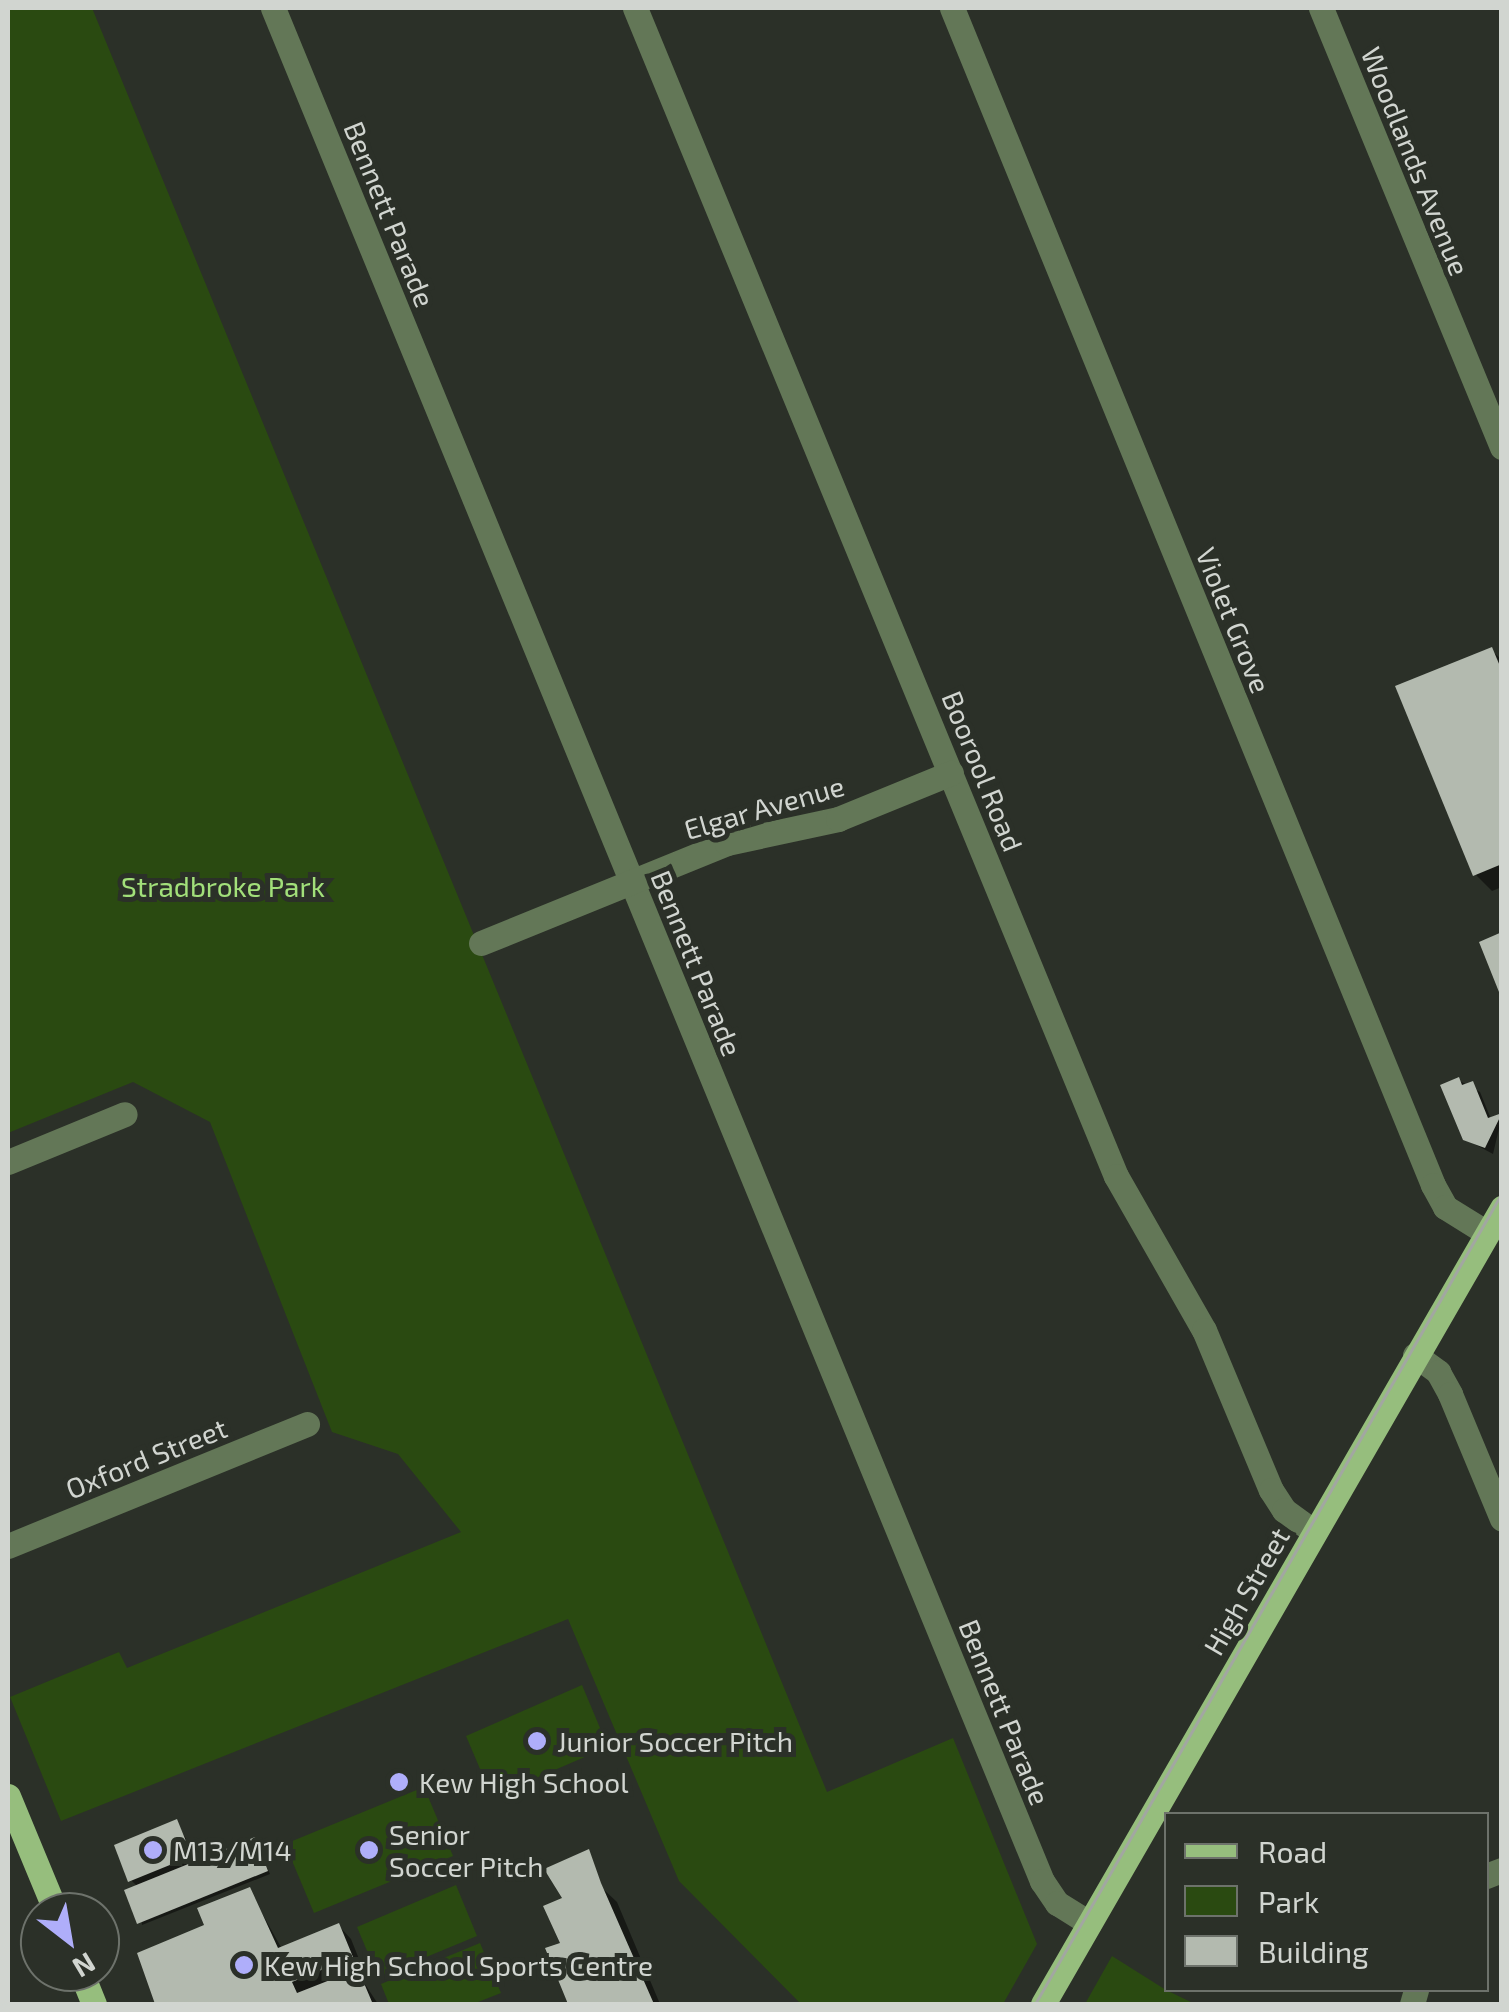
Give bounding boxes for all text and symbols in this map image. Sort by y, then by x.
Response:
street label: Woodlands Avenue [1355,42,1477,280]
street label: Bennett Parade [338,116,442,312]
street label: Violet Grove [1190,542,1278,698]
street label: Boorool Road [935,685,1031,857]
street label: Elgar Avenue [680,768,848,846]
street label: Bennett Parade [645,865,749,1061]
park label: Stradbroke Park [121,869,325,903]
street label: Oxford Street [60,1410,232,1506]
street label: High Street [1196,1521,1296,1661]
street label: Bennett Parade [953,1614,1057,1810]
place label: Junior Soccer Pitch [557,1724,794,1758]
marker: Junior Soccer Pitch [526,1730,548,1752]
place label: Kew High School [419,1765,629,1799]
marker: Kew High School [388,1771,410,1793]
legend [1164,1812,1489,1992]
place label: Senior Soccer Pitch [389,1817,544,1883]
place label: M13/M14 [173,1833,292,1867]
text: Road [1258,1833,1327,1869]
marker: M13/M14 [142,1839,164,1861]
marker: Senior Soccer Pitch [358,1839,380,1861]
text: Park [1258,1883,1319,1919]
north arrow [20,1892,120,1992]
text: Building [1258,1933,1369,1969]
text: N [67,1946,102,1986]
place label: Kew High School Sports Centre [264,1948,654,1982]
marker: Kew High School Sports Centre [233,1954,255,1976]

